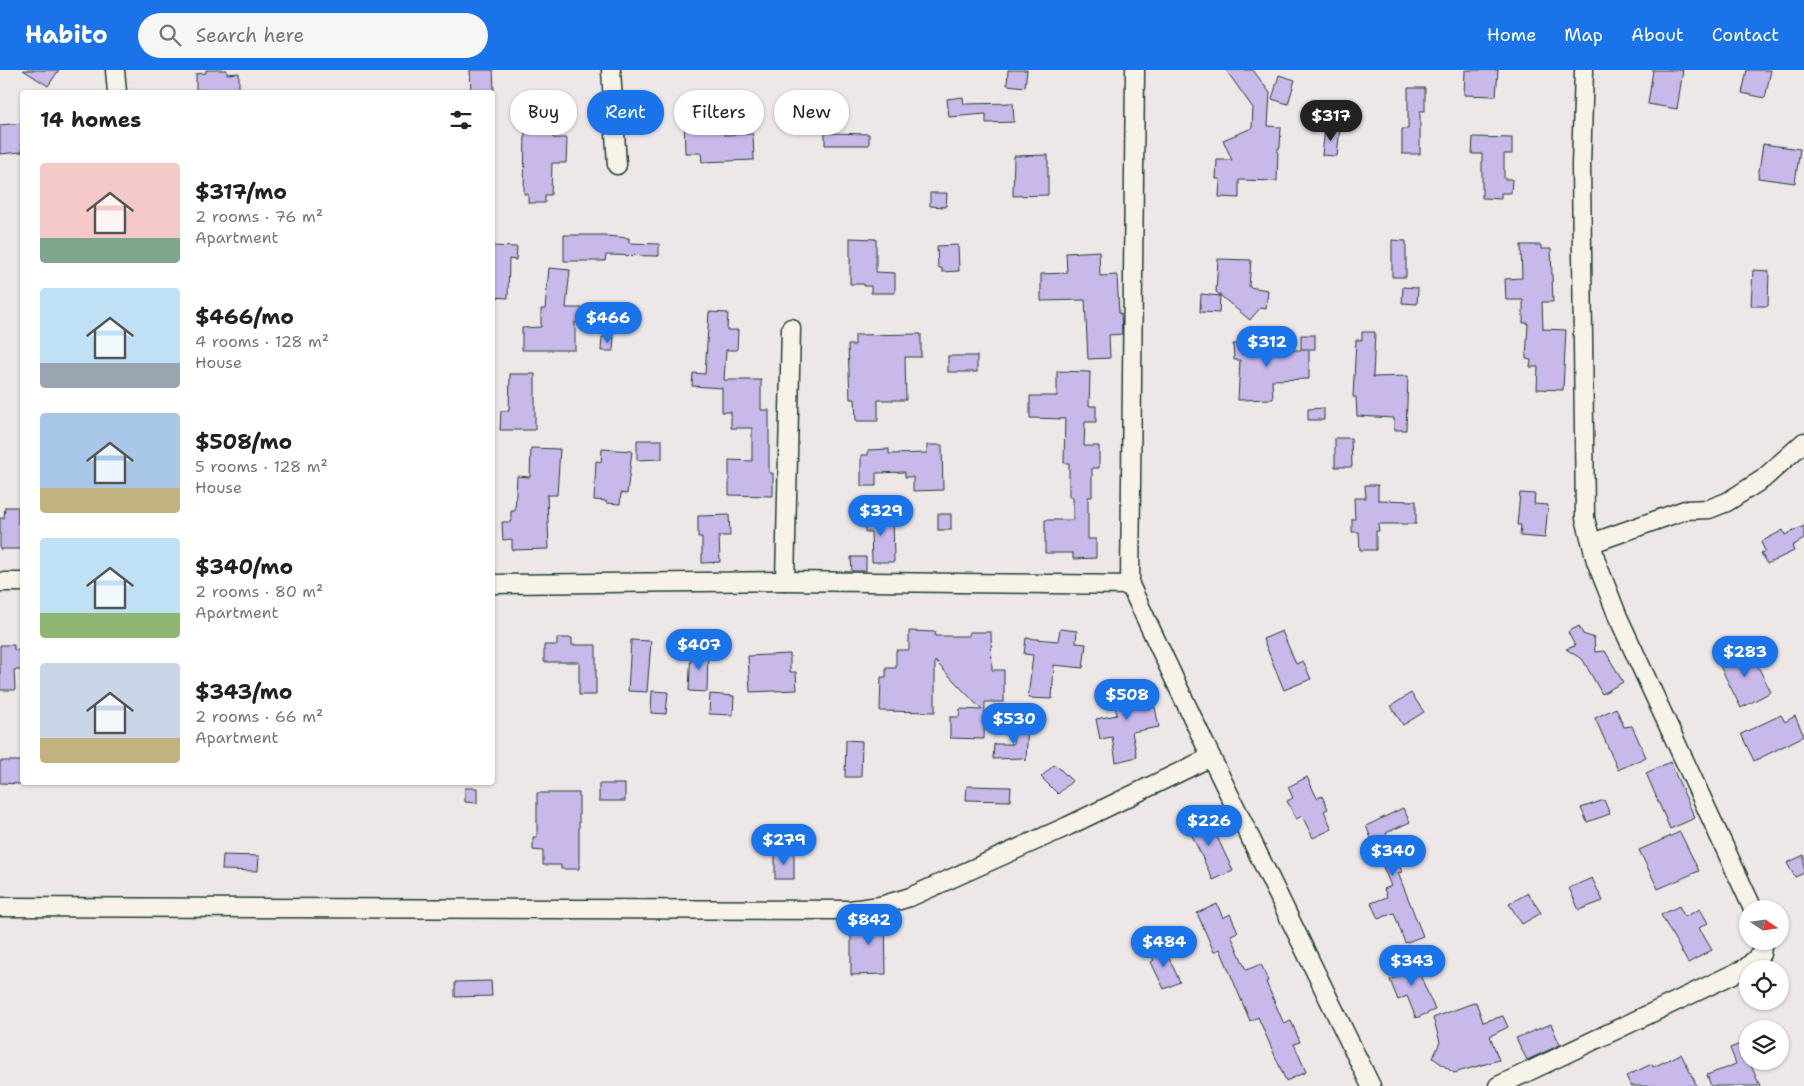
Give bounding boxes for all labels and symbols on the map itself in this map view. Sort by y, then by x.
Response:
pin: $317 [1301,100,1361,142]
pin: $466 [578,302,638,344]
pin: $312 [1237,326,1297,368]
pin: $329 [851,494,911,537]
pin: $407 [669,628,729,671]
pin: $283 [1715,636,1775,678]
pin: $508 [1097,678,1157,721]
pin: $530 [984,702,1044,745]
pin: $226 [1179,804,1239,847]
pin: $279 [754,824,814,866]
pin: $340 [1363,834,1423,877]
north arrow [1739,900,1789,950]
pin: $842 [839,904,899,946]
pin: $484 [1134,926,1194,968]
pin: $343 [1382,944,1442,987]

